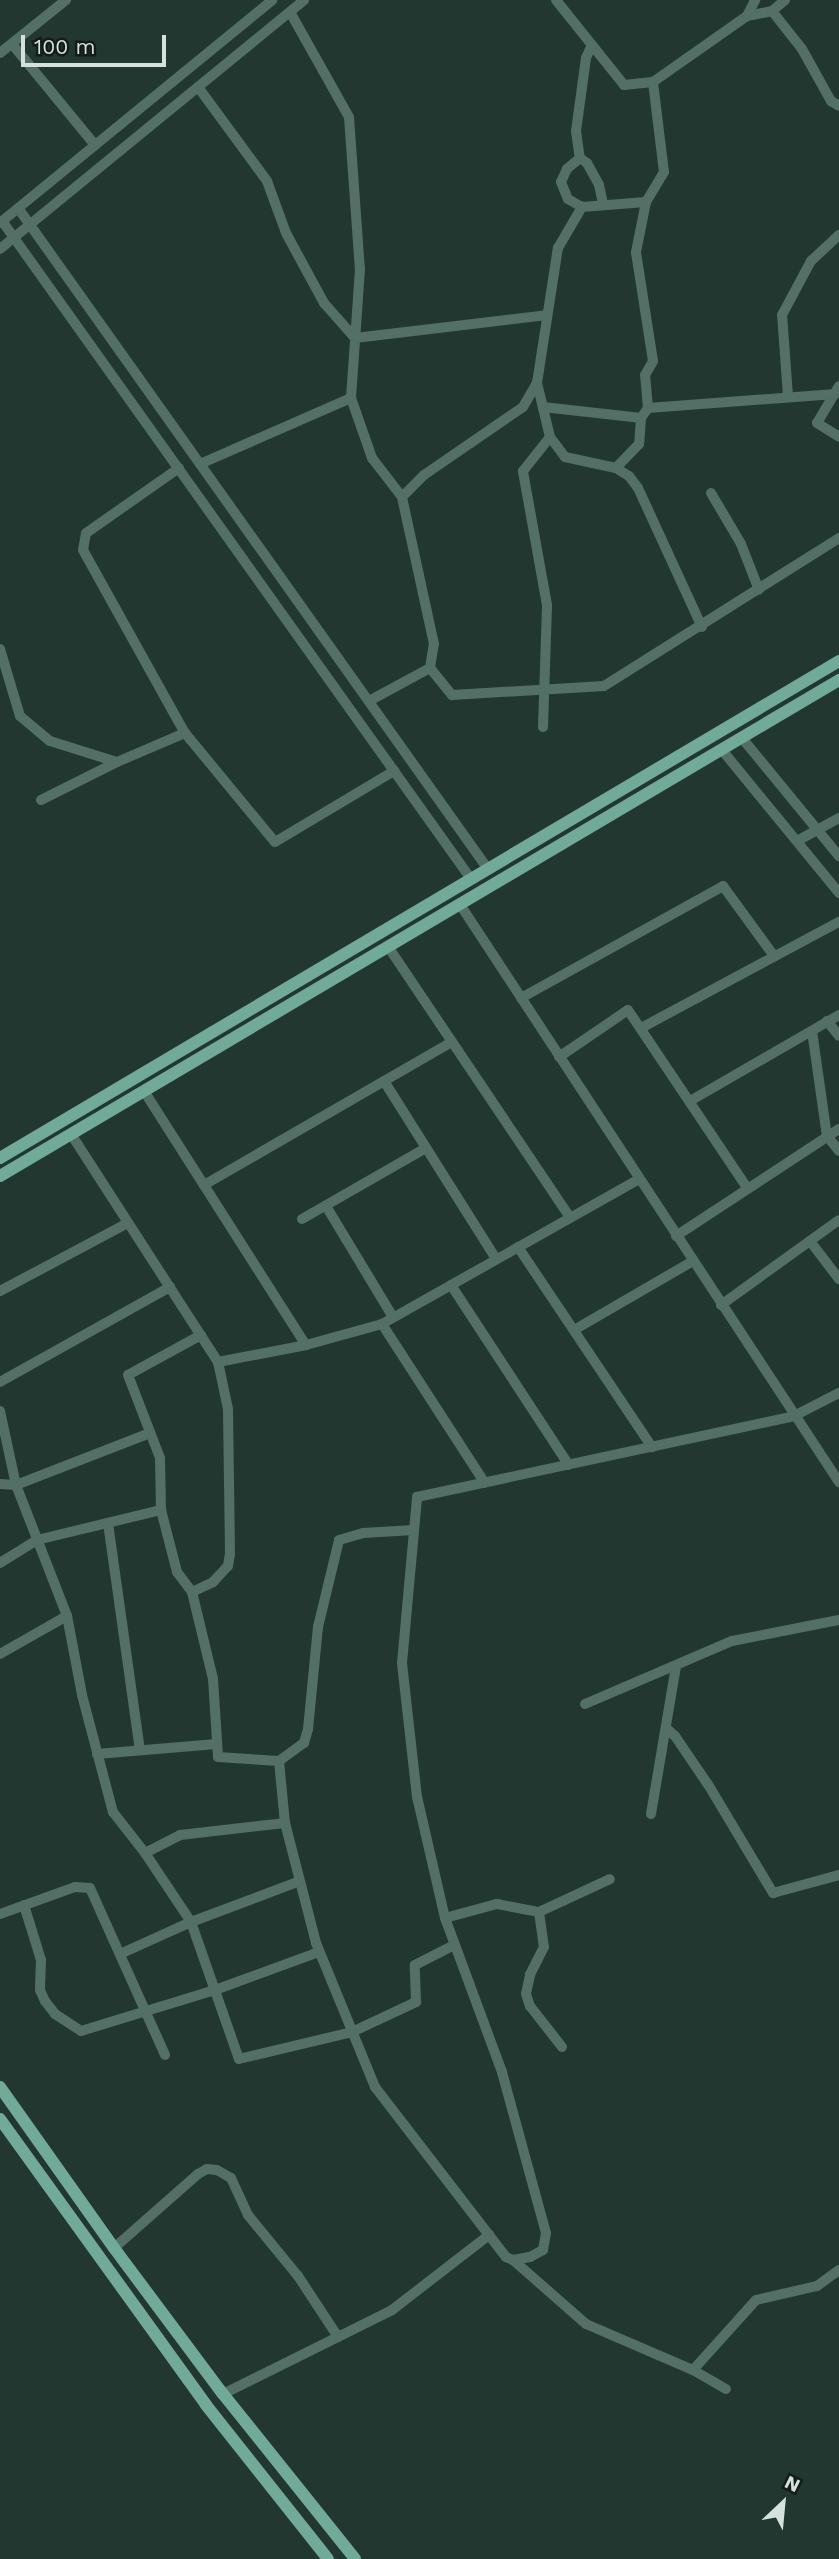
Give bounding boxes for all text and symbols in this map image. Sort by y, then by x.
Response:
scale bar [24,21,170,65]
text: 100 m [34,34,96,59]
north arrow [748,2468,818,2538]
text: N [781,2470,804,2497]

